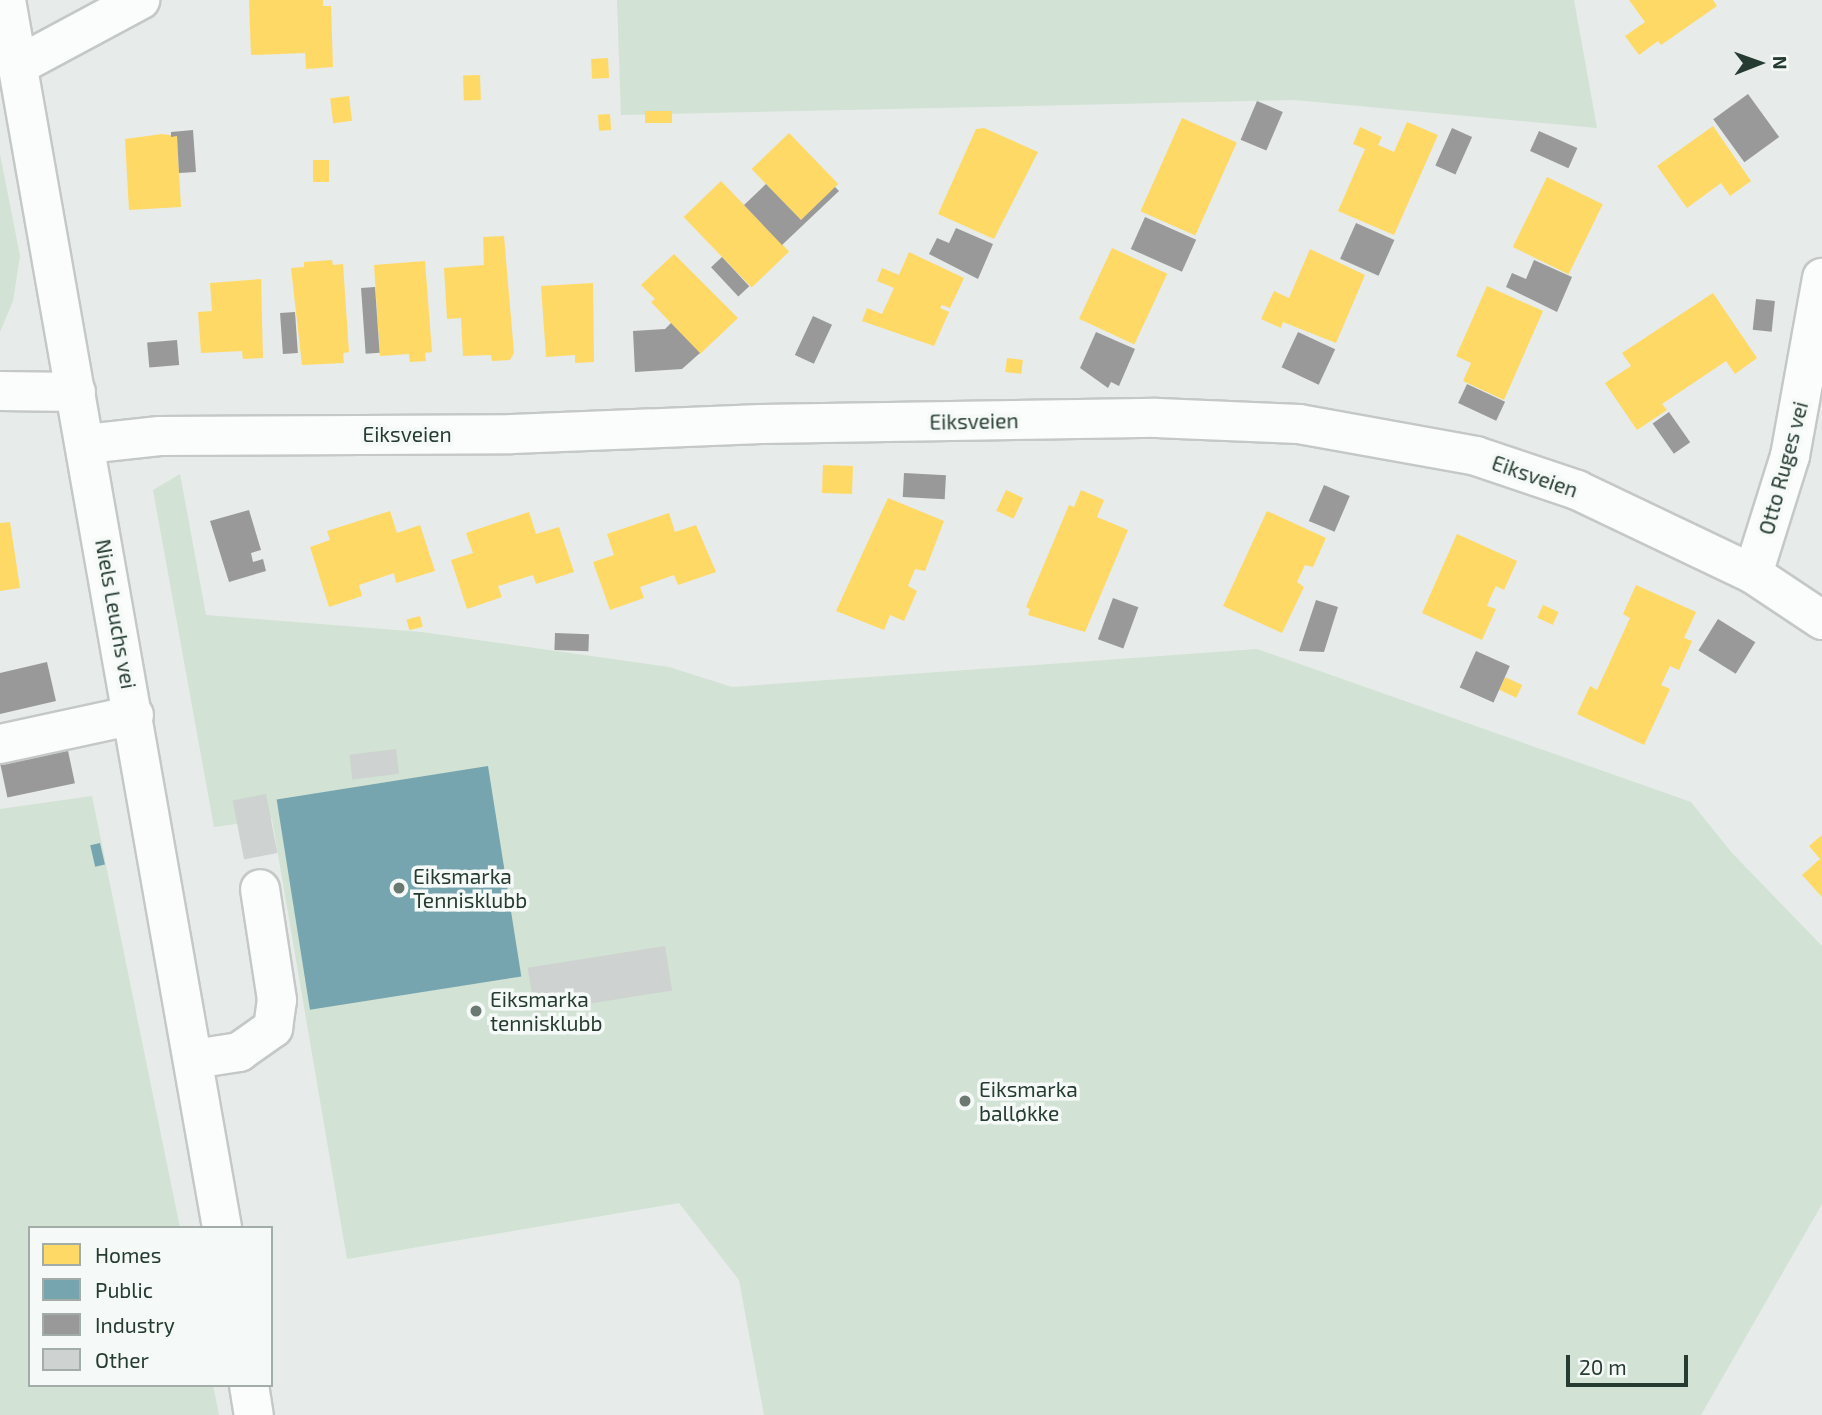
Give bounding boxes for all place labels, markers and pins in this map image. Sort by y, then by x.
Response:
place label: Eiksmarka Tennisklubb [413,863,527,913]
marker: Eiksmarka Tennisklubb [391,880,407,896]
place label: Eiksmarka tennisklubb [490,986,602,1036]
marker: Eiksmarka tennisklubb [468,1003,484,1019]
place label: Eiksmarka balløkke [979,1076,1078,1126]
marker: Eiksmarka balløkke [957,1093,973,1109]

